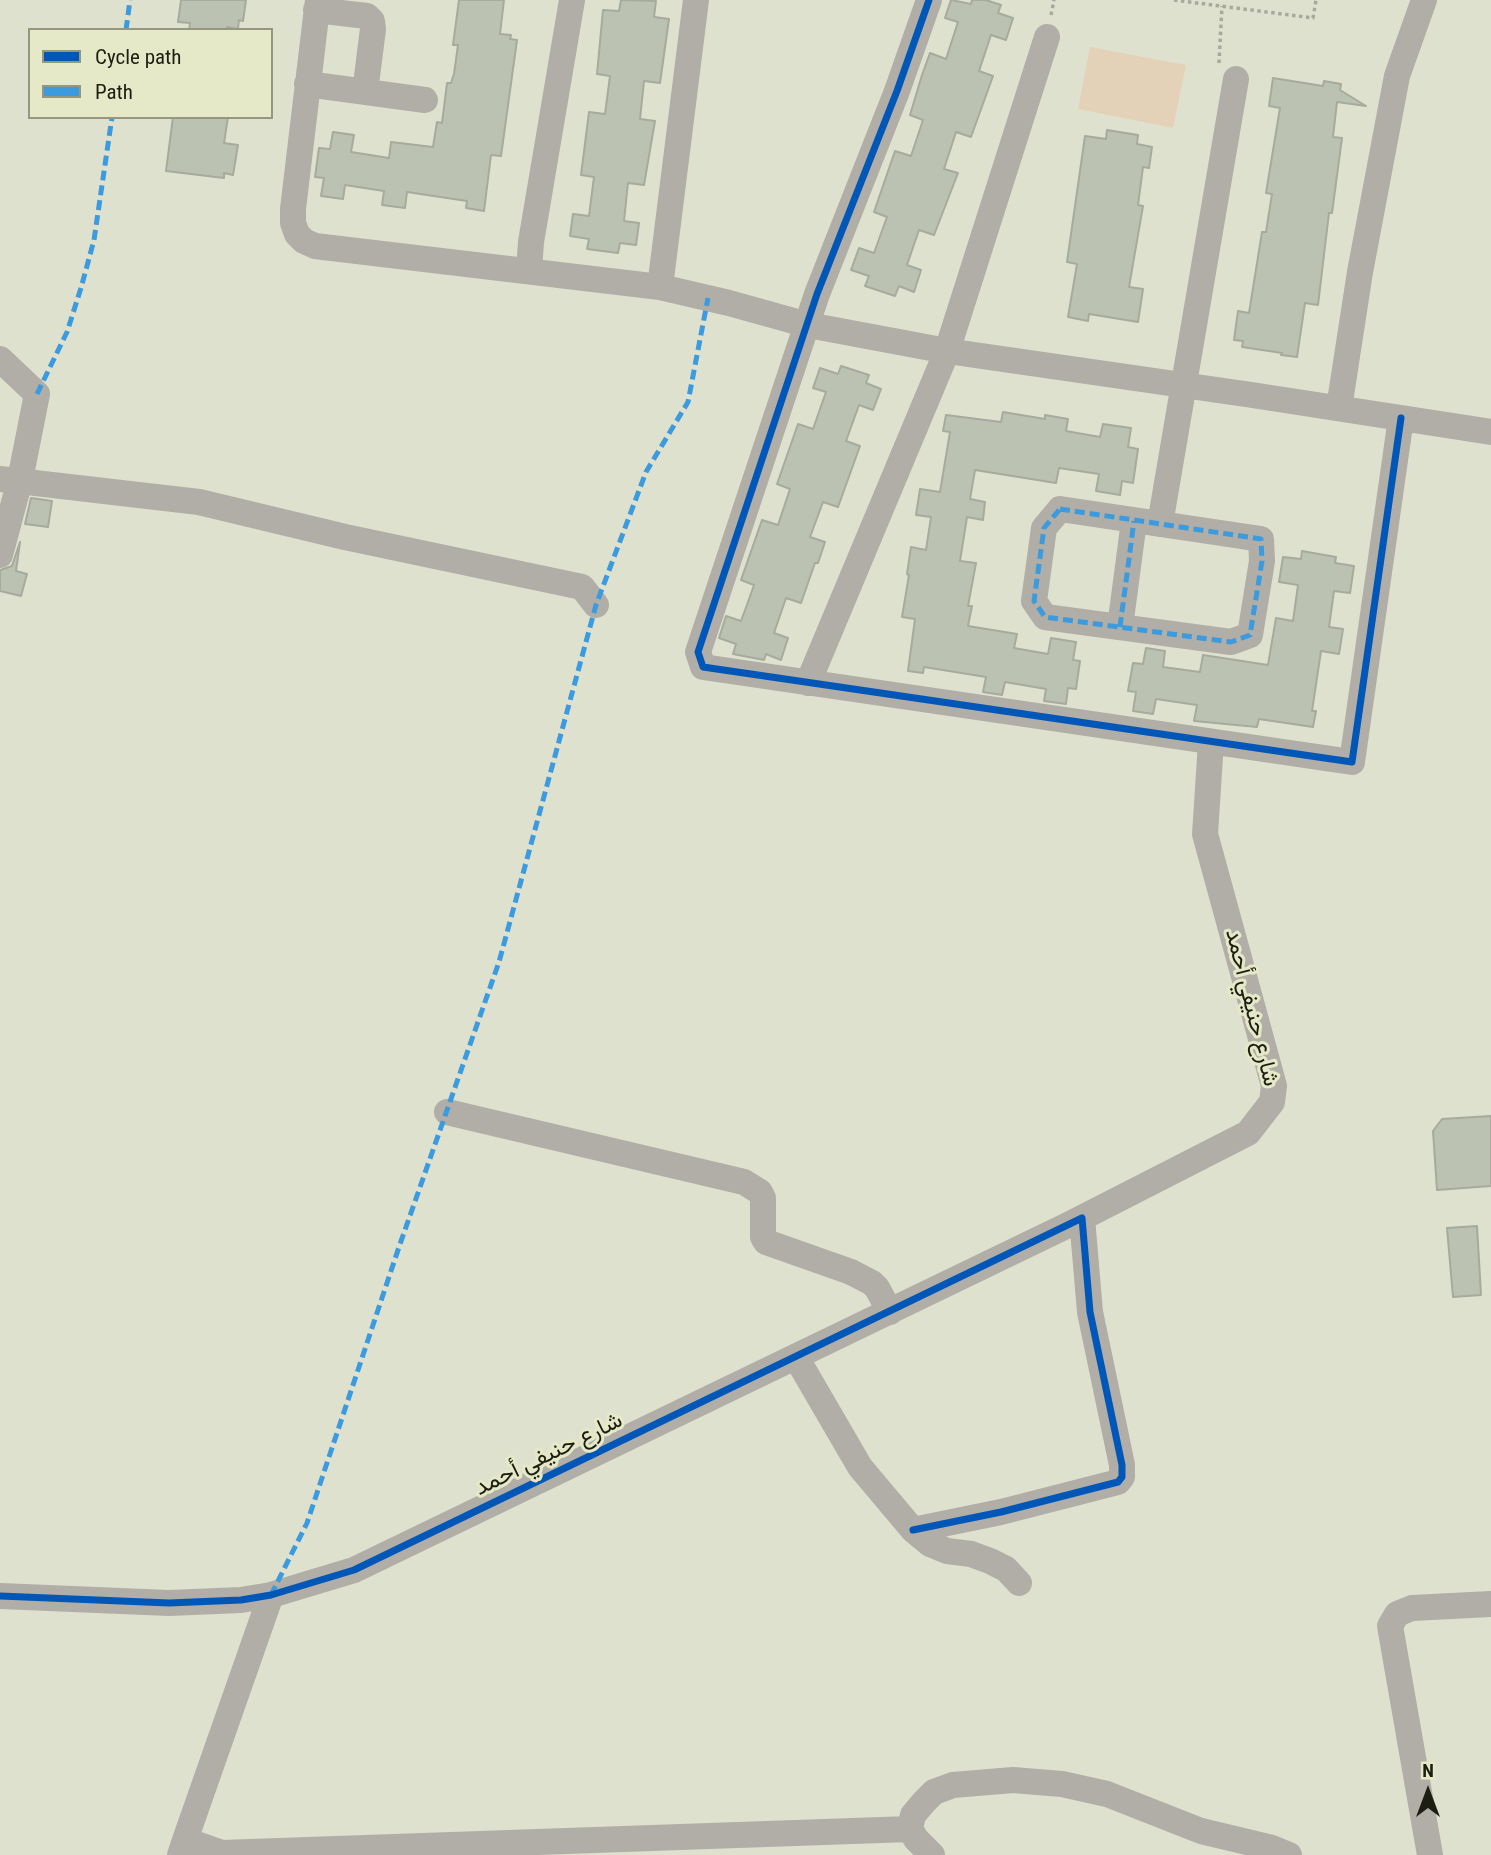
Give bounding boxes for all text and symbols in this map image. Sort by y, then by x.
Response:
legend [28,28,273,119]
text: Cycle path [95,45,181,69]
text: Path [95,80,133,104]
street label: شارع حنيفي أحمد [1218,927,1284,1089]
street label: شارع حنيفي أحمد [471,1407,627,1503]
north arrow [1393,1757,1463,1827]
text: N [1422,1759,1434,1782]

